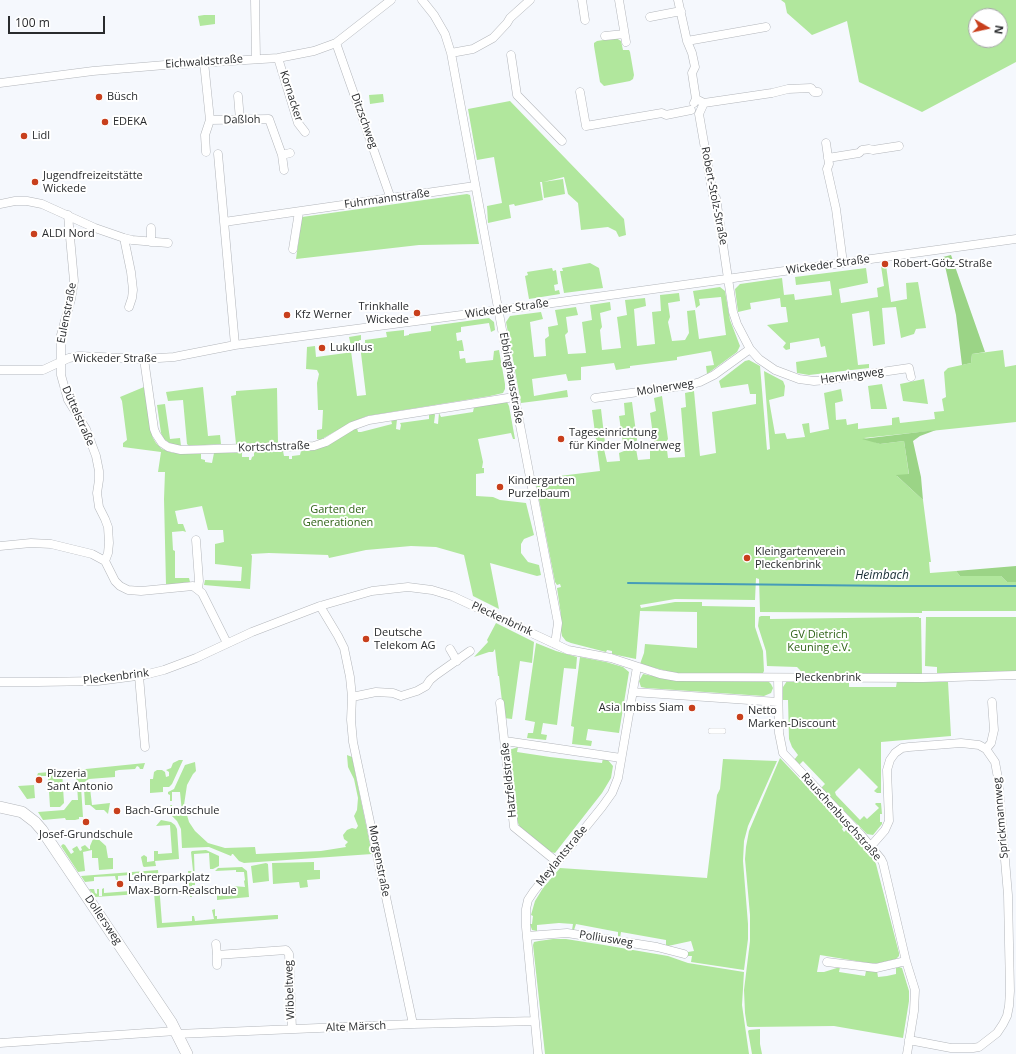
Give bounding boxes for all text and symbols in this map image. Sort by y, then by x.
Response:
scale bar [10,8,107,34]
north arrow [968,8,1008,48]
text: 100 m [15,14,50,31]
text: N [991,24,1007,35]
street label: Eichwaldstraße [165,53,243,71]
street label: Kornacker [277,69,305,123]
place label: Büsch [107,90,138,104]
marker: Büsch [94,92,104,102]
street label: Ditzschweg [348,92,380,150]
street label: Daßloh [223,113,261,127]
place label: EDEKA [113,115,147,129]
marker: EDEKA [100,117,110,127]
place label: Lidl [32,129,50,143]
marker: Lidl [19,131,29,141]
street label: Robert-Stolz-Straße [698,146,730,246]
place label: Jugendfreizeitstätte Wickede [43,169,143,195]
marker: Jugendfreizeitstätte Wickede [30,177,40,187]
street label: Fuhrmannstraße [343,186,431,212]
place label: ALDI Nord [42,227,95,241]
marker: ALDI Nord [29,229,39,239]
street label: Wickeder Straße [785,253,871,277]
place label: Robert-Götz-Straße [893,257,992,271]
marker: Robert-Götz-Straße [880,259,890,269]
street label: Eulenstraße [55,282,79,344]
street label: Wickeder Straße [464,297,550,321]
place label: Trinkhalle Wickede [359,300,409,326]
place label: Kfz Werner [295,308,352,322]
marker: Trinkhalle Wickede [412,308,422,318]
marker: Kfz Werner [282,310,292,320]
street label: Ebbinghausstraße [496,331,526,425]
place label: Lukullus [330,341,373,355]
marker: Lukullus [317,343,327,353]
street label: Wickeder Straße [73,352,157,366]
street label: Herwingweg [820,365,884,387]
street label: Molnerweg [636,377,694,399]
street label: Düttelstraße [59,384,97,448]
place label: Tageseinrichtung für Kinder Molnerweg [569,426,681,452]
marker: Tageseinrichtung für Kinder Molnerweg [556,434,566,444]
street label: Kortschstraße [238,439,310,455]
place label: Kindergarten Purzelbaum [508,474,575,500]
marker: Kindergarten Purzelbaum [495,482,505,492]
park label: Garten der Generationen [303,503,373,529]
place label: Kleingartenverein Pleckenbrink [755,545,846,571]
marker: Kleingartenverein Pleckenbrink [742,553,752,563]
water label: Heimbach [855,569,909,583]
street label: Pleckenbrink [469,599,535,639]
place label: Deutsche Telekom AG [374,626,436,652]
park label: GV Dietrich Keuning e.V. [787,628,851,654]
marker: Deutsche Telekom AG [361,634,371,644]
street label: Pleckenbrink [82,666,150,688]
street label: Pleckenbrink [795,671,861,685]
place label: Asia Imbiss Siam [599,701,684,715]
marker: Asia Imbiss Siam [687,703,697,713]
place label: Netto Marken-Discount [748,704,836,730]
marker: Netto Marken-Discount [735,712,745,722]
street label: Hatzfeldstraße [498,742,520,818]
place label: Pizzeria Sant Antonio [47,767,113,793]
street label: Rauschenbuschstraße [798,770,884,864]
marker: Pizzeria Sant Antonio [34,775,44,785]
street label: Sprickmannweg [991,777,1011,859]
place label: Bach-Grundschule [125,804,219,818]
marker: Bach-Grundschule [112,806,122,816]
marker: Josef-Grundschule [81,817,91,827]
street label: Meylantstraße [534,823,590,889]
street label: Morgenstraße [366,824,392,898]
place label: Josef-Grundschule [39,828,133,842]
place label: Lehrerparkplatz Max-Born-Realschule [128,871,237,897]
marker: Lehrerparkplatz Max-Born-Realschule [115,879,125,889]
street label: Dollersweg [82,893,124,947]
street label: Polliusweg [578,928,634,950]
street label: Wibbeltweg [282,960,298,1020]
street label: Alte Märsch [326,1019,386,1035]

